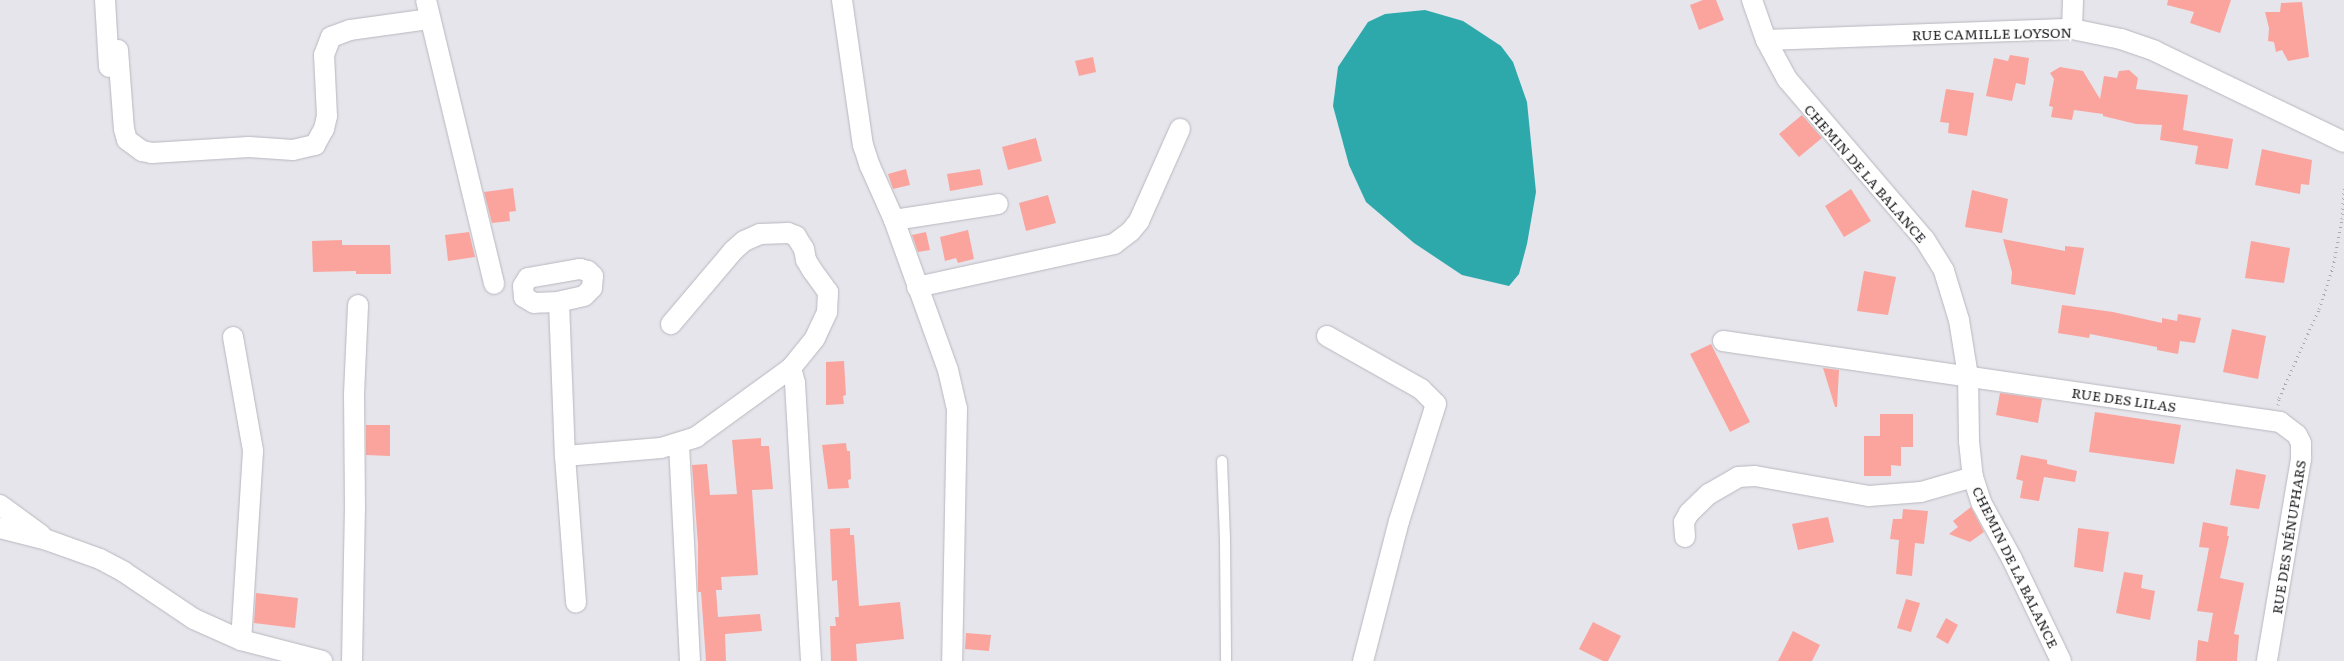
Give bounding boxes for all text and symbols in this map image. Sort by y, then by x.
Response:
street label: RUE CAMILLE LOYSON [1912,23,2072,43]
street label: CHEMIN DE LA BALANCE [1801,100,1931,246]
street label: RUE DES LILAS [2071,383,2177,415]
street label: RUE DES NÉNUPHARS [2268,459,2308,615]
street label: CHEMIN DE LA BALANCE [1969,483,2063,651]

